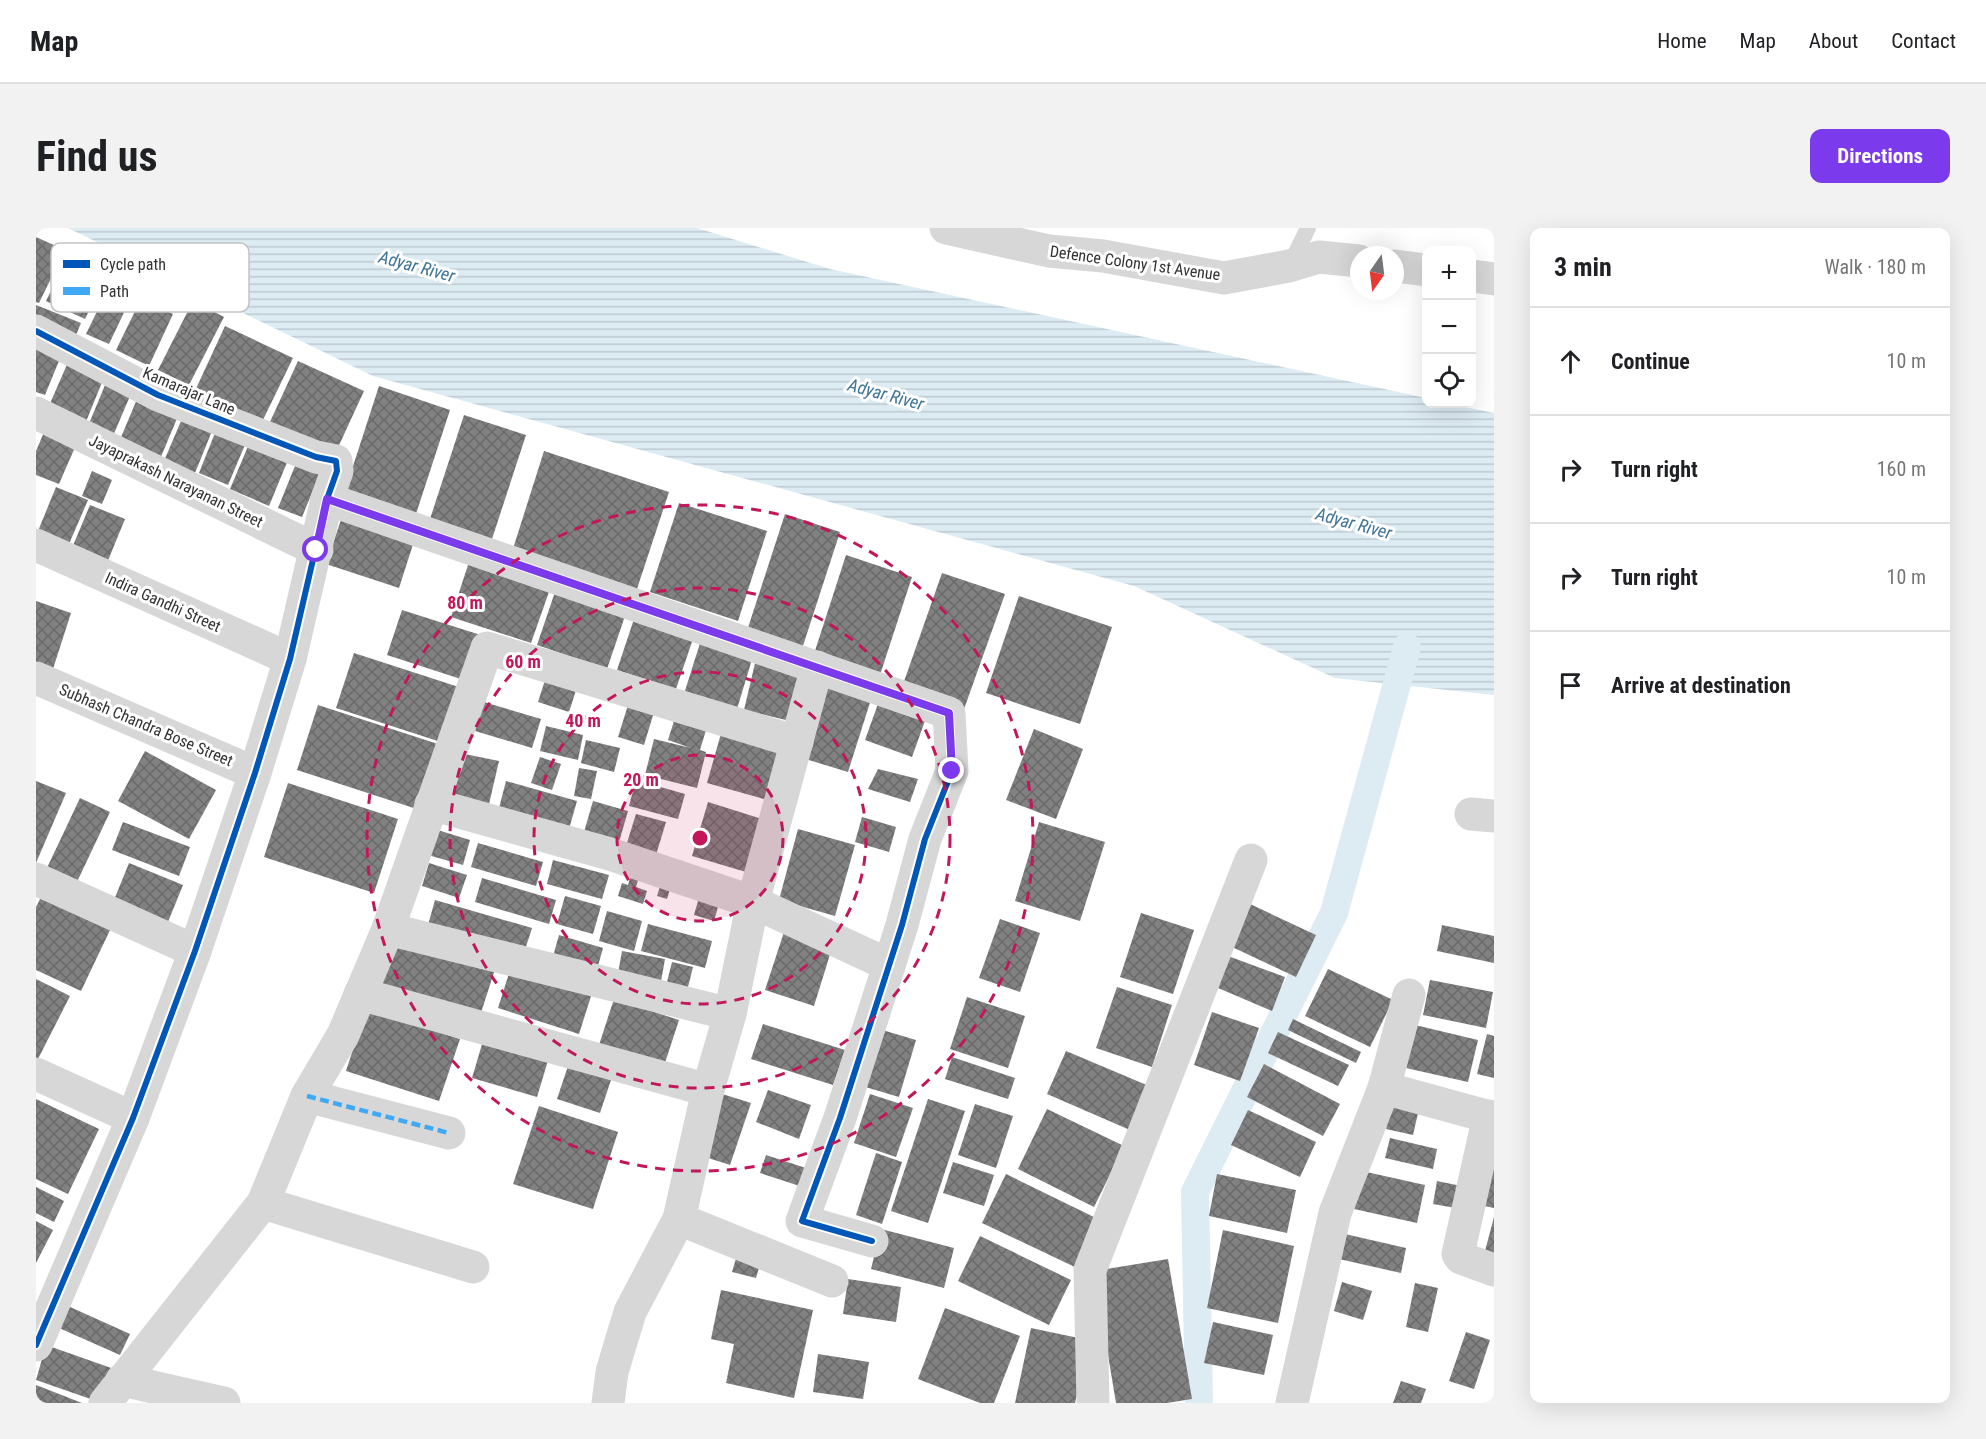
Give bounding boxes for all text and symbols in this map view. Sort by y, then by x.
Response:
text: Map [30,25,78,58]
text: Home [1657,29,1707,53]
text: Map [1740,29,1776,53]
text: About [1809,29,1858,53]
text: Contact [1891,29,1956,53]
button: Directions [1810,129,1950,183]
text: Find us [36,132,157,181]
street label: Defence Colony 1st Avenue [1049,242,1221,284]
legend [51,243,249,312]
water label: Adyar River [376,246,458,286]
north arrow [1350,246,1404,300]
map controls [1422,246,1476,408]
button: + [1422,246,1476,300]
text: 3 min [1554,252,1612,282]
text: Cycle path [100,255,166,274]
text: Walk · 180 m [1825,255,1926,279]
text: Path [100,282,129,301]
button: − [1422,300,1476,354]
icon: ahead [1554,345,1587,378]
text: Continue [1611,349,1690,374]
text: 10 m [1887,349,1926,373]
button: locate [1422,354,1476,408]
street label: Kamarajar Lane [140,363,238,419]
water label: Adyar River [845,374,927,414]
street label: Jayaprakash Narayanan Street [86,431,266,532]
icon: right [1554,453,1587,486]
text: Turn right [1611,457,1698,482]
text: 160 m [1877,457,1926,481]
water label: Adyar River [1313,503,1395,543]
route start [302,536,328,562]
icon: right [1554,561,1587,594]
text: Turn right [1611,565,1698,590]
text: 10 m [1887,565,1926,589]
street label: Indira Gandhi Street [102,568,224,636]
text: 80 m [447,592,483,613]
text: 60 m [505,651,541,672]
icon: arrive [1554,669,1587,702]
text: Arrive at destination [1611,673,1791,698]
street label: Subhash Chandra Bose Street [56,680,236,770]
text: 40 m [565,710,601,731]
route end [938,757,964,783]
text: 20 m [623,769,659,790]
centre of rings [690,828,710,848]

